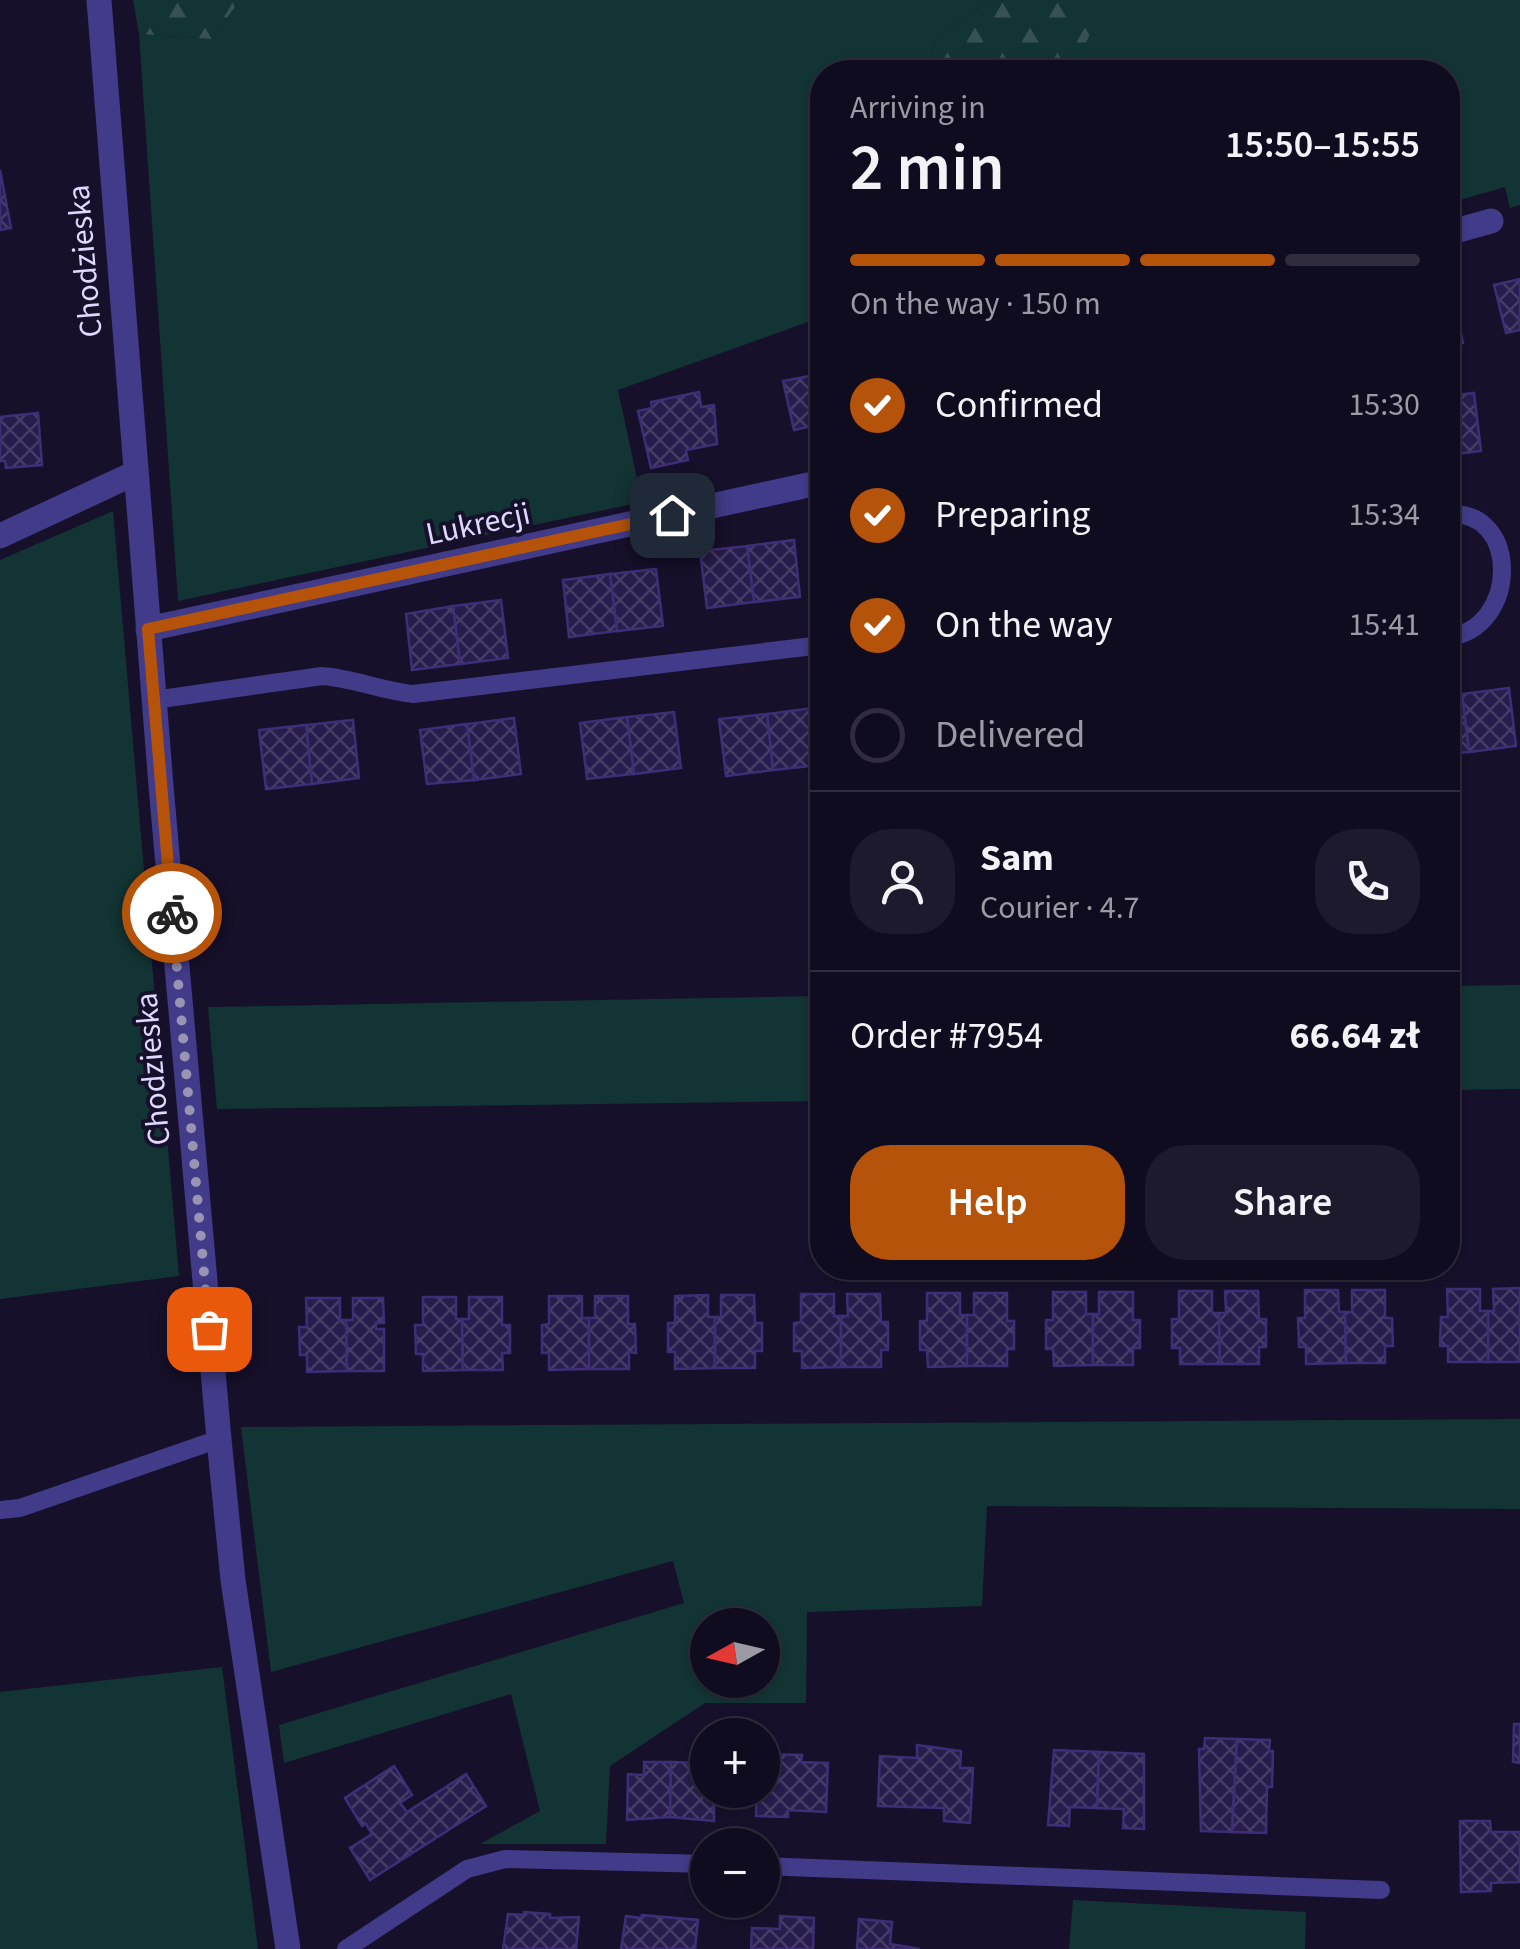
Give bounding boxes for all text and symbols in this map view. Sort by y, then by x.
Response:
text: Arriving in [850,85,986,131]
text: 15:50–15:55 [1225,118,1420,172]
text: 2 min [850,122,1005,215]
street label: Chodzieska [55,183,115,339]
text: On the way · 150 m [850,281,1101,327]
icon: check [850,378,905,433]
text: Confirmed [935,378,1103,432]
text: 15:30 [1348,382,1420,428]
pin [630,473,715,558]
icon: home [645,488,700,543]
icon: check [850,488,905,543]
text: Preparing [935,488,1090,542]
street label: Lukrecji [422,491,534,557]
text: 15:34 [1348,492,1420,538]
icon: check [850,598,905,653]
text: On the way [935,598,1112,652]
text: 15:41 [1348,602,1420,648]
text: Delivered [935,708,1085,762]
button: person [850,829,955,934]
button: phone [1315,829,1420,934]
text: Sam [980,831,1054,885]
courier [122,863,222,963]
text: Courier · 4.7 [980,885,1140,931]
icon: bike [145,886,200,941]
street label: Chodzieska [123,991,183,1147]
text: Order #7954 [850,1009,1043,1063]
text: 66.64 zł [1290,1009,1420,1063]
button: Help [850,1145,1125,1260]
button: Share [1145,1145,1420,1260]
pin [167,1287,252,1372]
icon: bag [182,1302,237,1357]
north arrow [690,1608,780,1698]
map controls [690,1608,780,1918]
button: + [690,1718,780,1808]
button: − [690,1828,780,1918]

